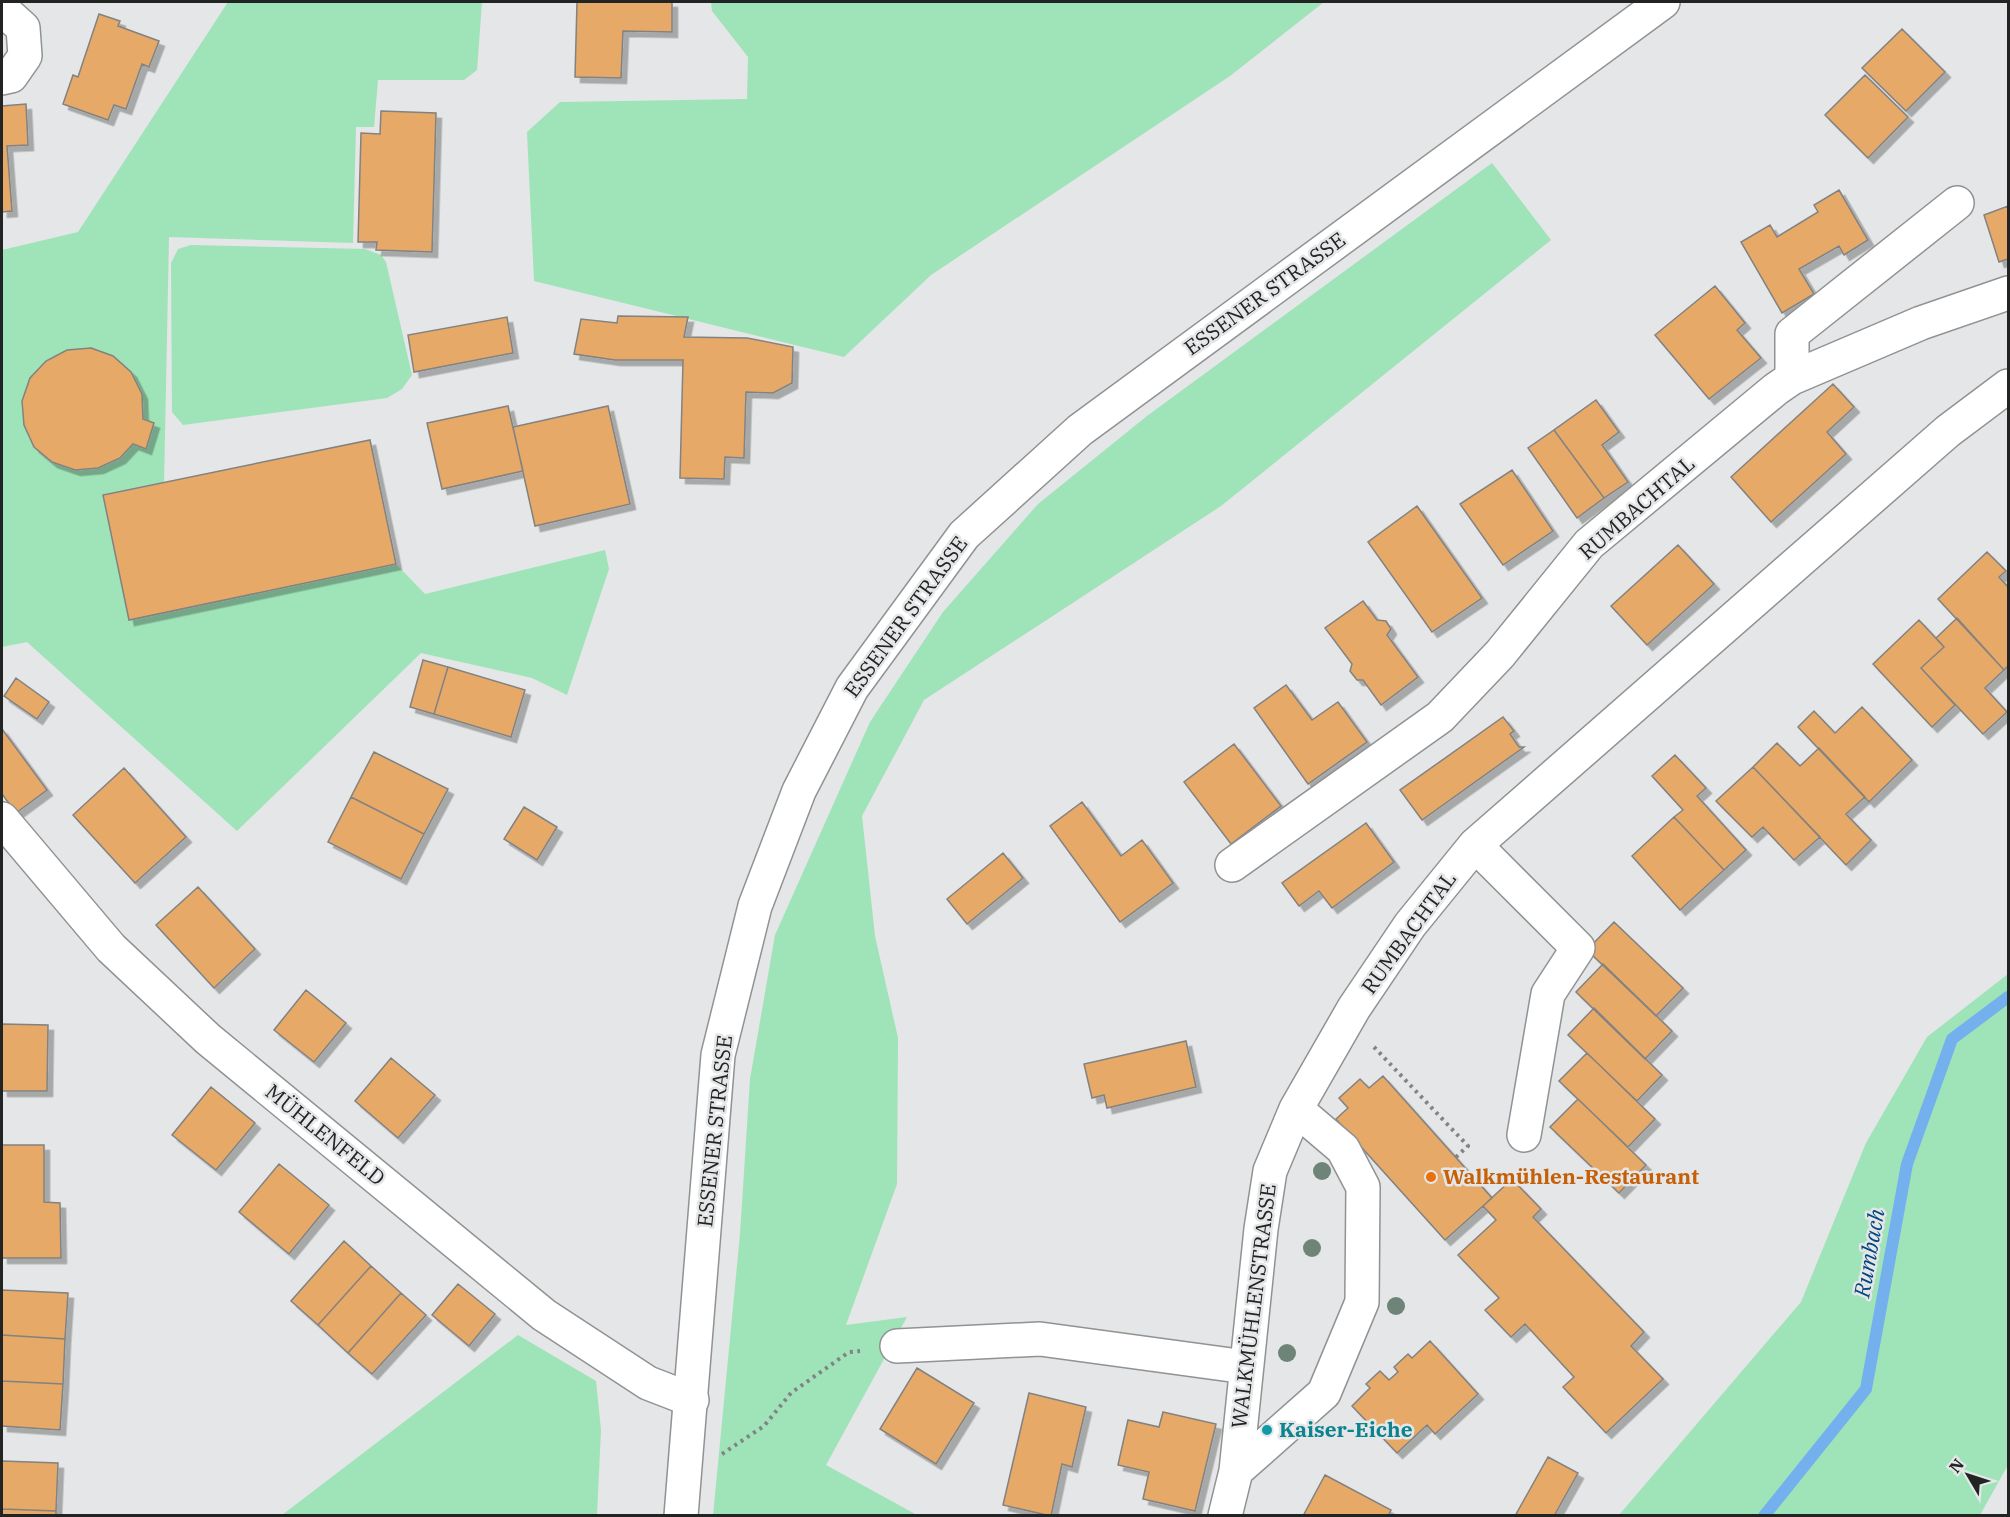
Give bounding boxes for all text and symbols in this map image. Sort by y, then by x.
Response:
street label: ESSENER STRASSE [1178,225,1351,361]
street label: RUMBACHTAL [1573,449,1700,565]
street label: ESSENER STRASSE [837,530,973,703]
street label: RUMBACHTAL [1354,866,1462,999]
street label: ESSENER STRASSE [690,1034,738,1228]
street label: MÜHLENFELD [260,1077,391,1191]
place label: Walkmühlen-Restaurant [1443,1162,1699,1190]
marker: Walkmühlen-Restaurant [1424,1170,1438,1184]
street label: WALKMÜHLENSTRASSE [1224,1182,1282,1430]
water label: Rumbach [1846,1206,1891,1300]
place label: Kaiser-Eiche [1279,1415,1413,1443]
marker: Kaiser-Eiche [1260,1423,1274,1437]
north arrow [1938,1445,1998,1505]
text: N [1945,1454,1968,1477]

